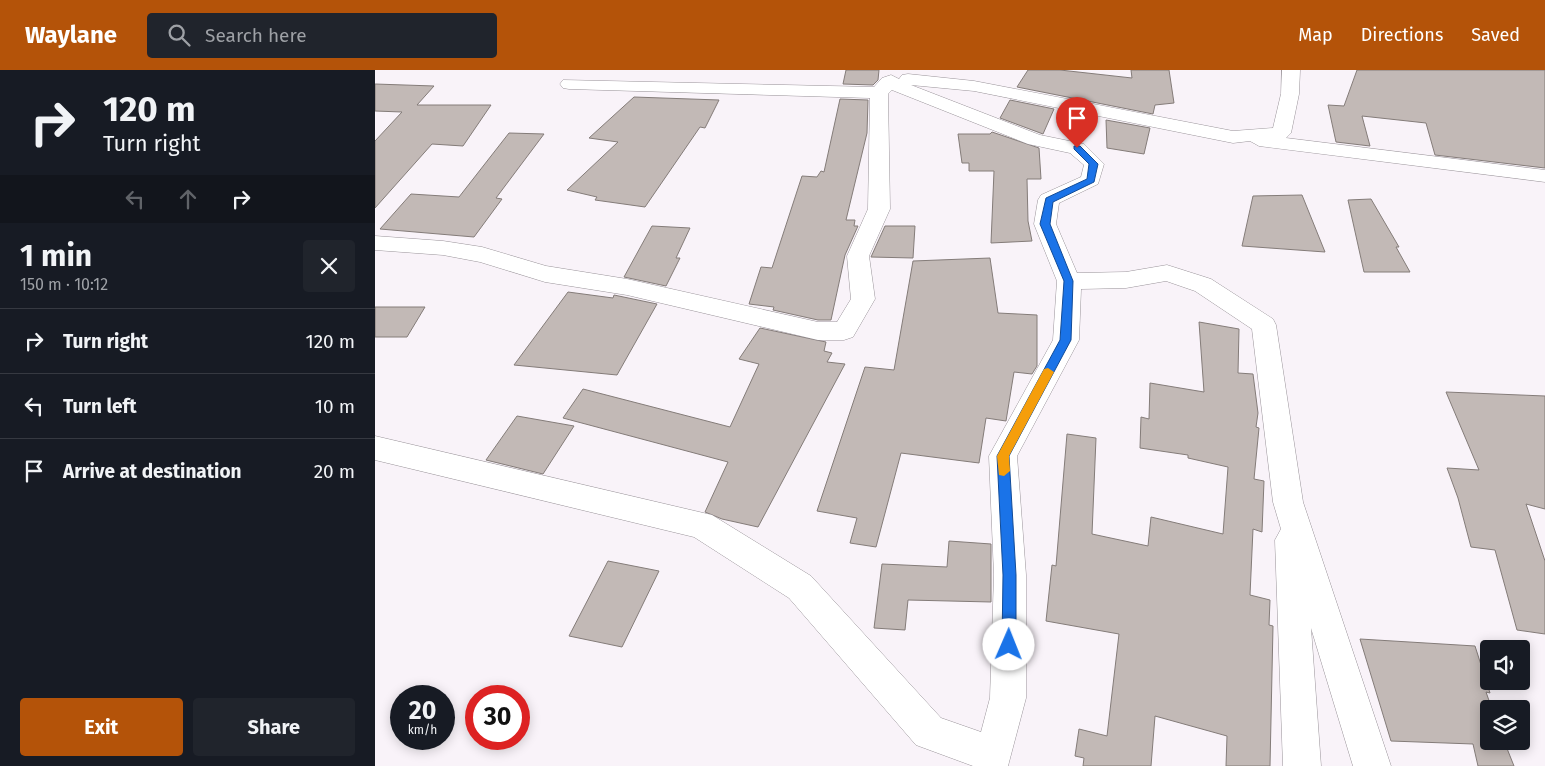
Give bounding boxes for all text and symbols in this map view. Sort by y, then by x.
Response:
search box [147,13,497,58]
text: Waylane [25,21,117,49]
icon: search [165,21,193,49]
text: Search here [205,24,307,47]
text: Map [1298,24,1333,46]
text: Directions [1361,24,1443,46]
text: Saved [1471,24,1520,46]
text: 120 m [103,88,196,130]
icon: right [20,90,85,155]
pin [1056,97,1098,148]
icon: arrive [1063,104,1091,132]
text: Turn right [103,130,200,157]
icon: left [121,185,149,213]
icon: ahead [174,185,202,213]
icon: right [227,185,255,213]
text: 1 min [20,238,92,274]
button: close [303,240,355,292]
text: 150 m · 10:12 [20,275,108,294]
icon: right [20,327,48,355]
text: Turn right [63,330,148,353]
text: 120 m [305,330,355,353]
icon: left [20,392,48,420]
text: Turn left [63,395,137,418]
text: 10 m [315,395,355,418]
icon: arrive [20,457,48,485]
text: Arrive at destination [63,460,242,483]
text: 20 m [314,460,355,483]
position arrow [982,618,1034,670]
map controls [1480,640,1530,750]
button: sound [1480,640,1530,690]
speed limit sign: 30 [465,685,530,750]
text: 20 [409,696,436,726]
button: Exit [20,698,183,756]
button: Share [193,698,355,756]
button: layers [1480,700,1530,750]
text: km/h [408,723,437,737]

